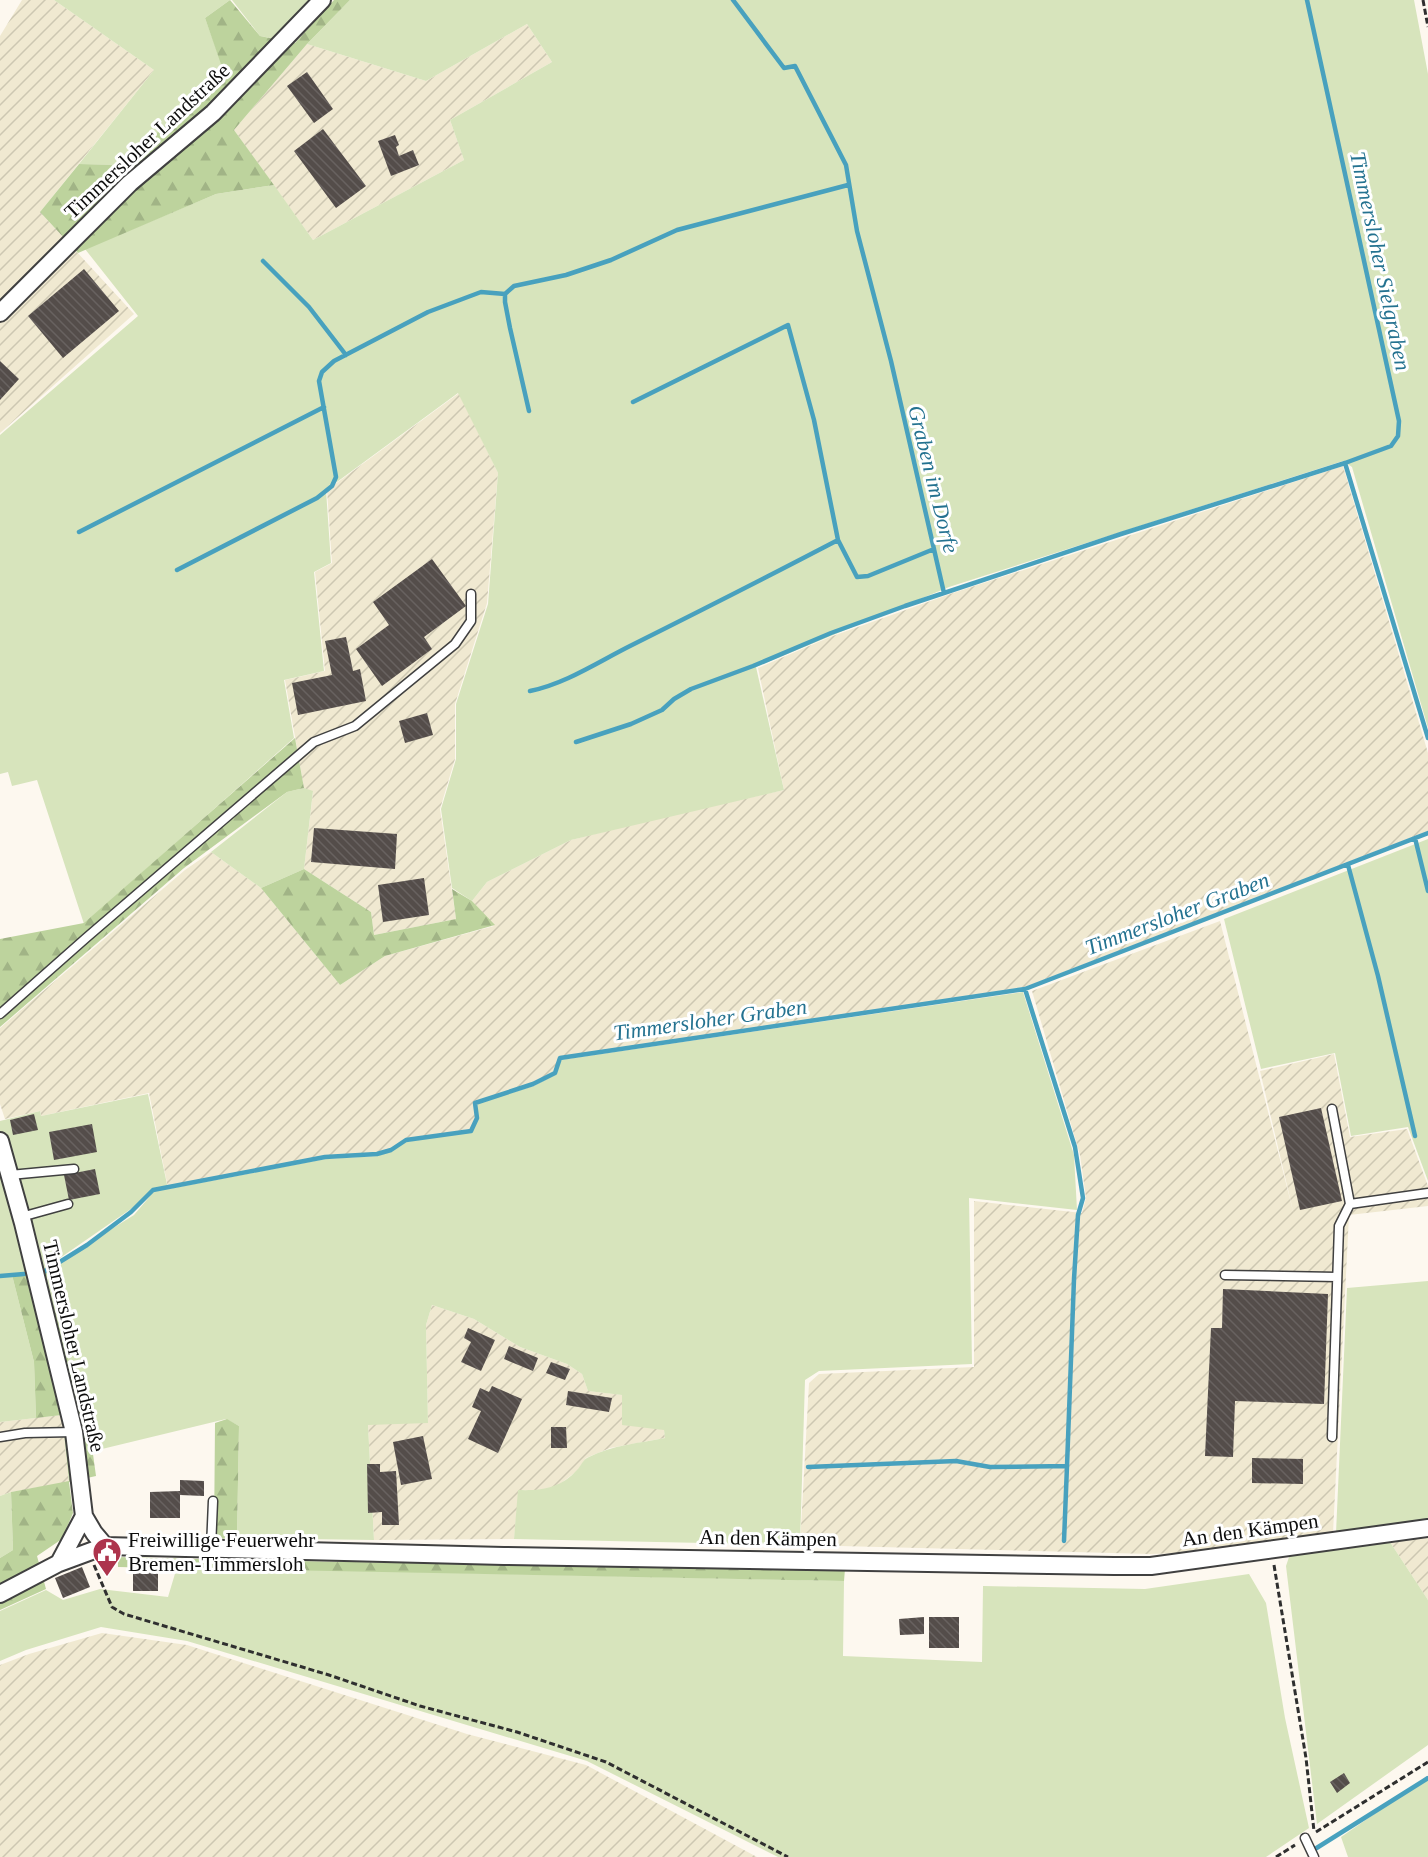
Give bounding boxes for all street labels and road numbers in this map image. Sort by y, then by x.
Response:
street label: Timmersloher Landstraße [60,58,234,224]
street label: Timmersloher Landstraße [38,1238,110,1454]
street label: An den Kämpen [1180,1508,1320,1551]
street label: An den Kämpen [699,1525,838,1551]

